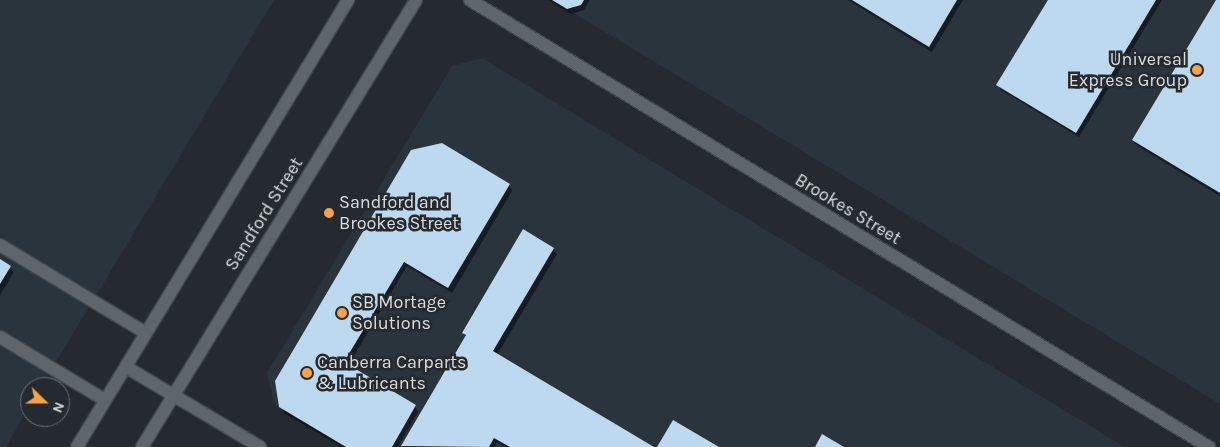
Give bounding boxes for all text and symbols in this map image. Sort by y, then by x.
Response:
place label: Universal Express Group [1069,49,1187,92]
marker: Universal Express Group [1191,64,1203,76]
street label: Sandford Street [221,154,307,274]
street label: Brookes Street [791,169,905,249]
place label: Sandford and Brookes Street [339,192,459,234]
marker: Sandford and Brookes Street [323,207,335,219]
place label: SB Mortage Solutions [352,292,446,334]
marker: SB Mortage Solutions [336,307,348,319]
place label: Canberra Carparts & Lubricants [317,352,467,394]
marker: Canberra Carparts & Lubricants [301,367,313,379]
north arrow [20,377,70,427]
text: N [49,400,68,415]

